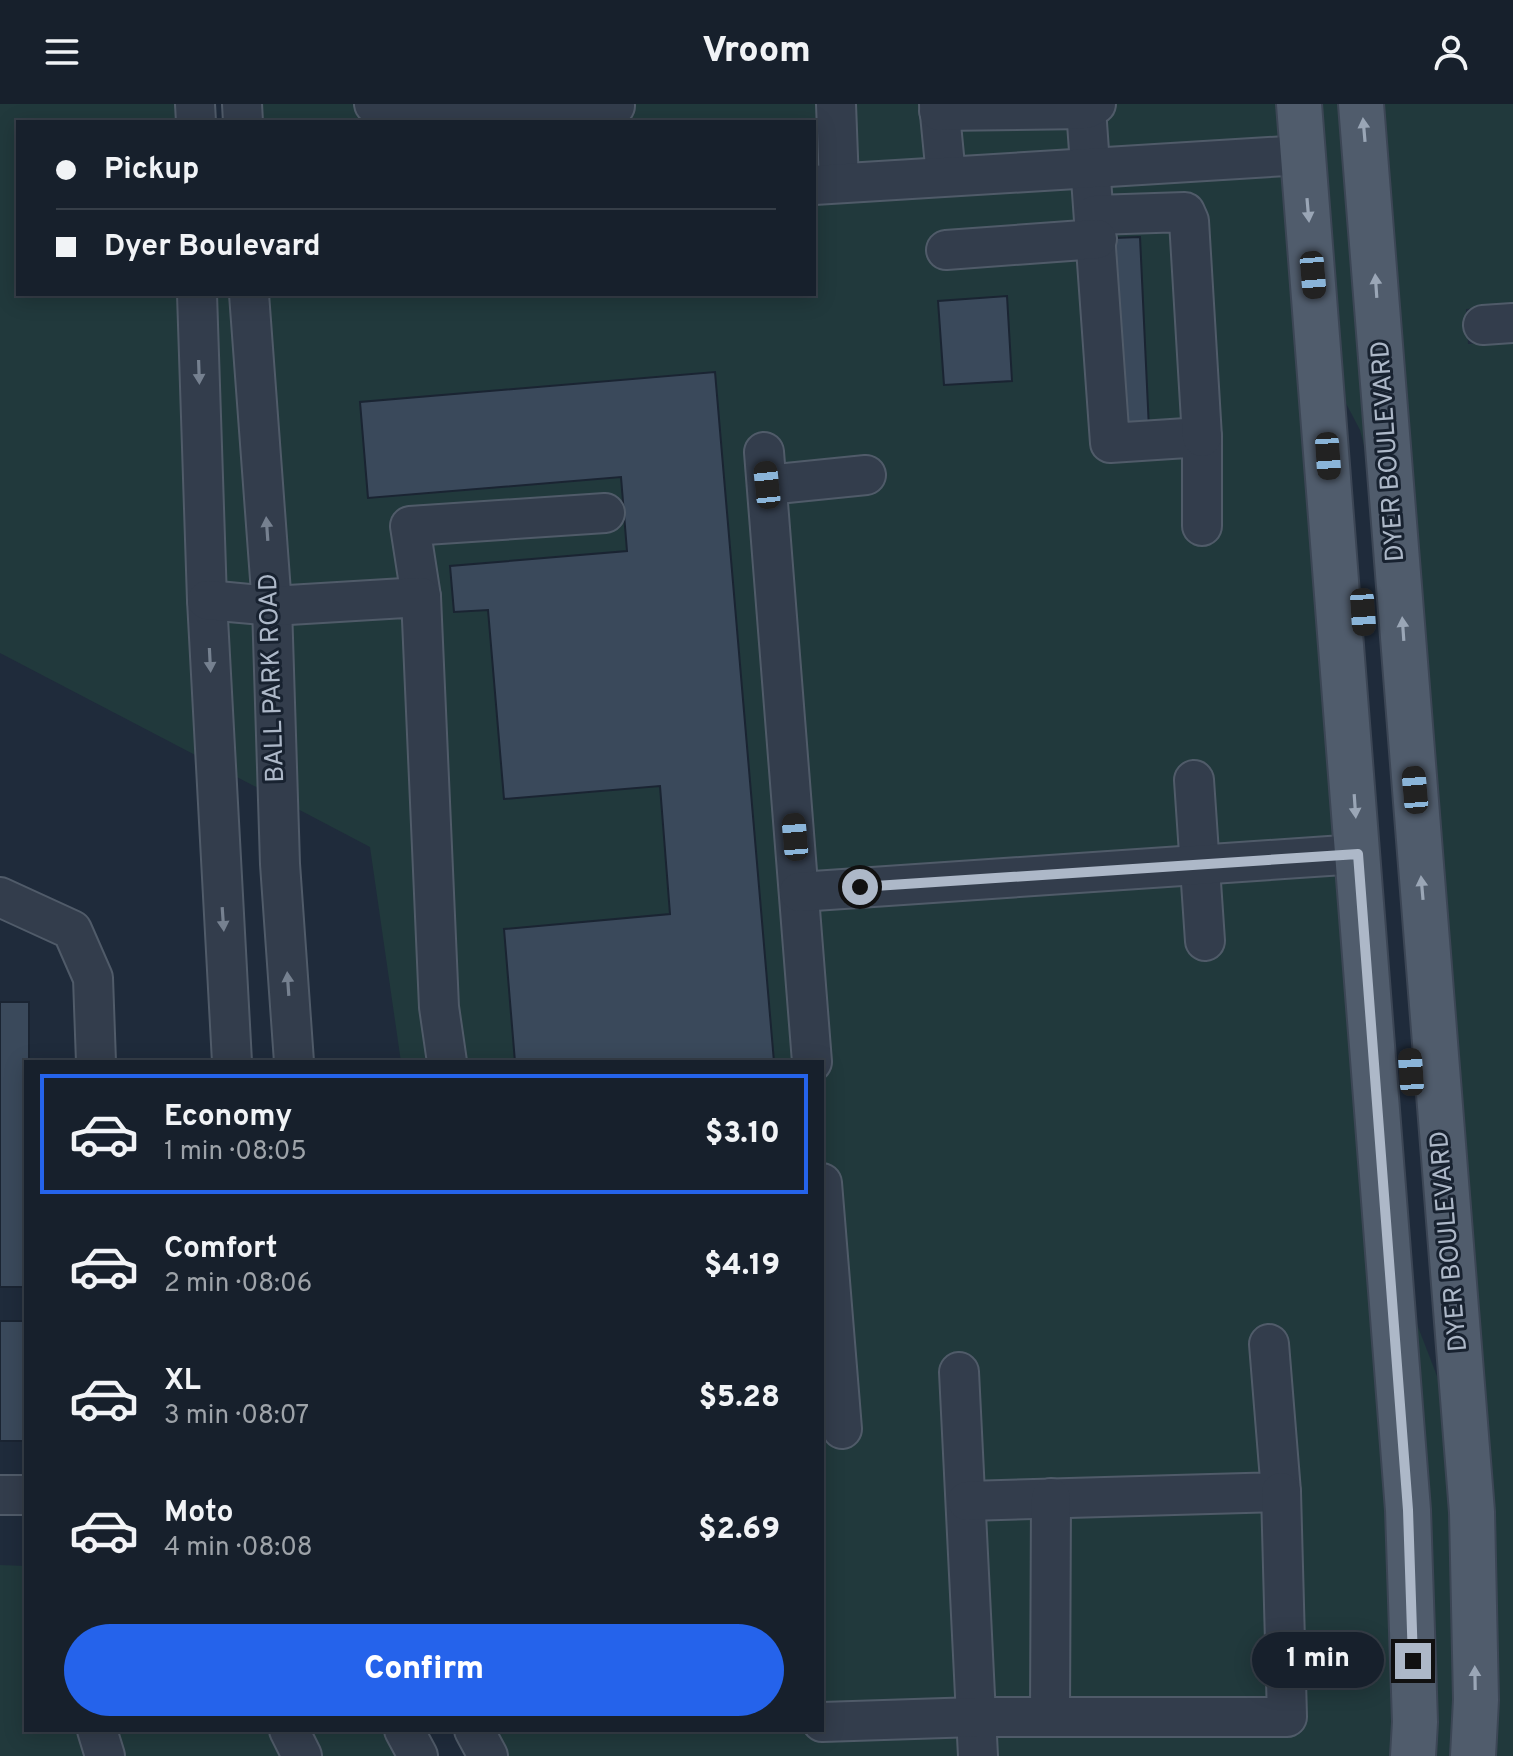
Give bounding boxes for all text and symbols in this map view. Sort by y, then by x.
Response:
text: Vroom [702,29,811,75]
icon: menu [40,30,84,74]
icon: person [1429,30,1473,74]
one-way arrow [1357,117,1370,142]
text: Pickup [104,152,199,189]
one-way arrow [1302,198,1315,223]
text: Dyer Boulevard [104,229,321,266]
car [1299,250,1327,300]
one-way arrow [1369,273,1382,298]
street label: DYER BOULEVARD [1365,339,1413,563]
one-way arrow [193,360,206,385]
car [1314,431,1342,481]
car [753,460,781,510]
one-way arrow [260,516,273,541]
street label: BALL PARK ROAD [253,573,293,783]
car [1349,587,1377,637]
one-way arrow [1396,616,1409,641]
one-way arrow [203,648,216,673]
car [1401,765,1429,815]
one-way arrow [1349,794,1362,819]
car [781,812,809,862]
route start [842,869,878,905]
one-way arrow [1416,875,1429,900]
one-way arrow [217,907,230,932]
one-way arrow [281,971,294,996]
car [1397,1047,1425,1097]
icon: car [68,1098,140,1170]
text: Economy [164,1099,292,1136]
text: $3.10 [705,1116,780,1153]
street label: DYER BOULEVARD [1424,1129,1476,1353]
text: 1 min · 08:05 [164,1136,307,1169]
icon: car [68,1230,140,1302]
text: Comfort [164,1231,277,1268]
text: $4.19 [704,1248,780,1285]
text: 2 min · 08:06 [164,1268,312,1301]
icon: car [68,1362,140,1434]
text: XL [164,1363,201,1400]
text: $5.28 [699,1380,780,1417]
text: 3 min · 08:07 [164,1400,309,1433]
icon: car [68,1494,140,1566]
text: Moto [164,1495,234,1532]
text: $2.69 [698,1512,780,1549]
text: 4 min · 08:08 [164,1532,313,1565]
button: Confirm [64,1624,784,1716]
callout: 1 min [1253,1633,1385,1689]
text: 1 min [1286,1643,1350,1676]
route end [1395,1643,1431,1679]
one-way arrow [1469,1665,1481,1690]

